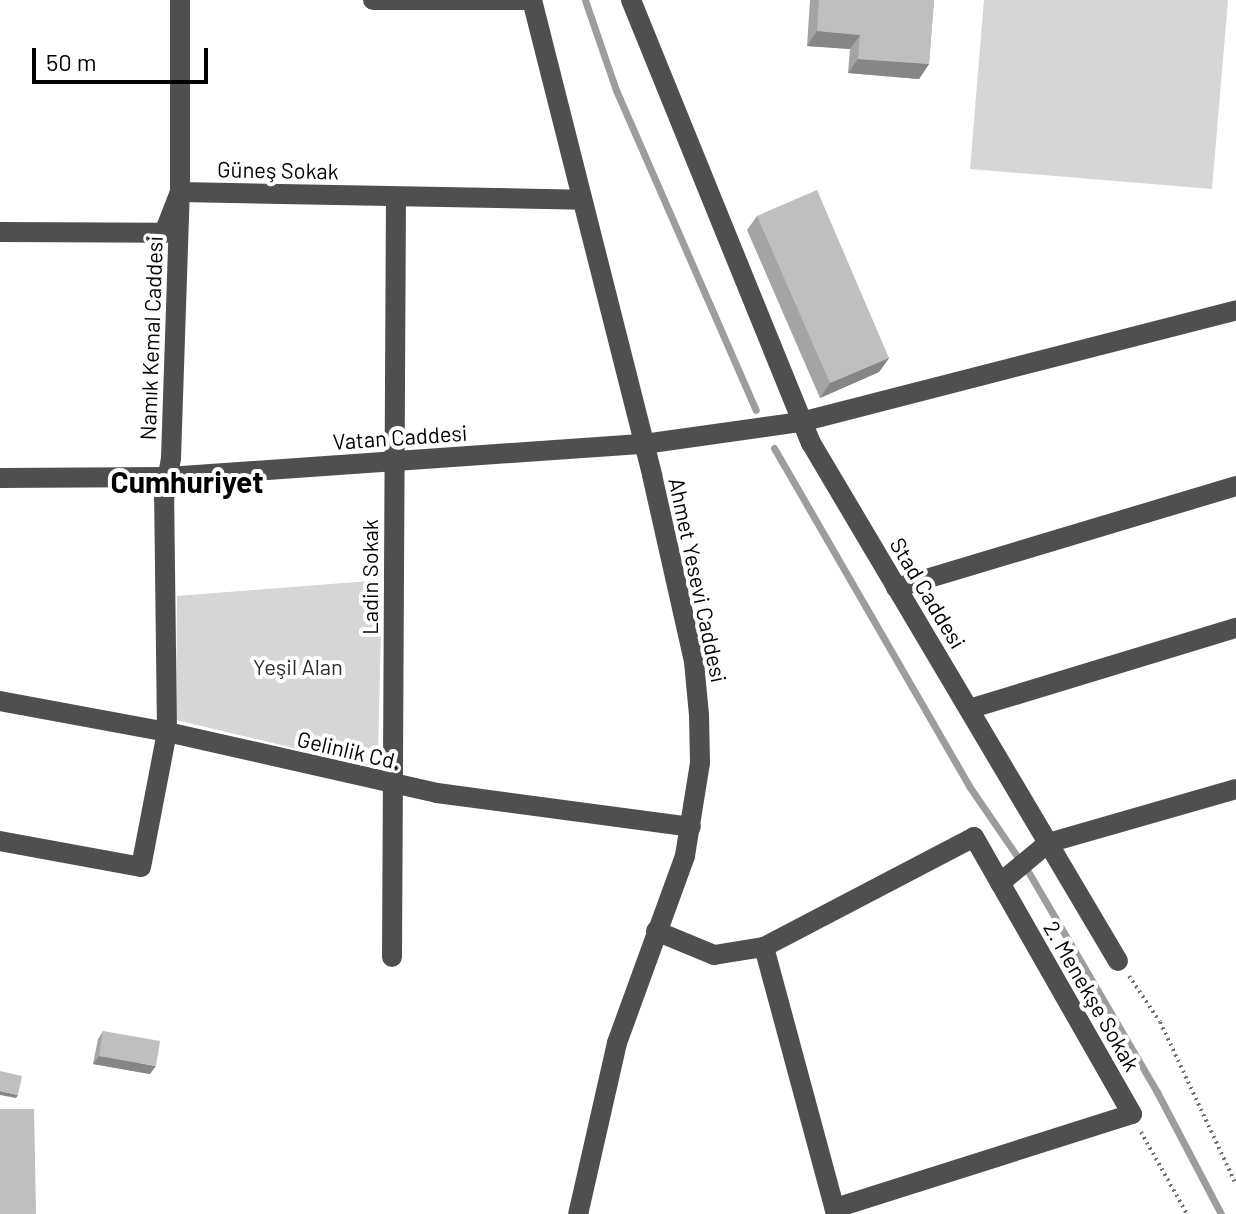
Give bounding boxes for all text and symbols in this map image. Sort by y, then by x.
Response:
scale bar [36,32,212,82]
text: 50 m [46,47,97,76]
street label: Güneş Sokak [217,156,339,184]
street label: Namık Kemal Caddesi [134,235,168,441]
street label: Vatan Caddesi [332,419,468,455]
district label: Cumhuriyet [110,463,264,499]
street label: Ahmet Yesevi Caddesi [663,475,733,685]
street label: Ladin Sokak [357,519,383,635]
street label: Stad Caddesi [885,533,971,653]
park label: Yeşil Alan [253,654,343,680]
street label: Gelinlik Cd. [295,725,403,775]
street label: 2. Menekşe Sokak [1038,916,1146,1076]

